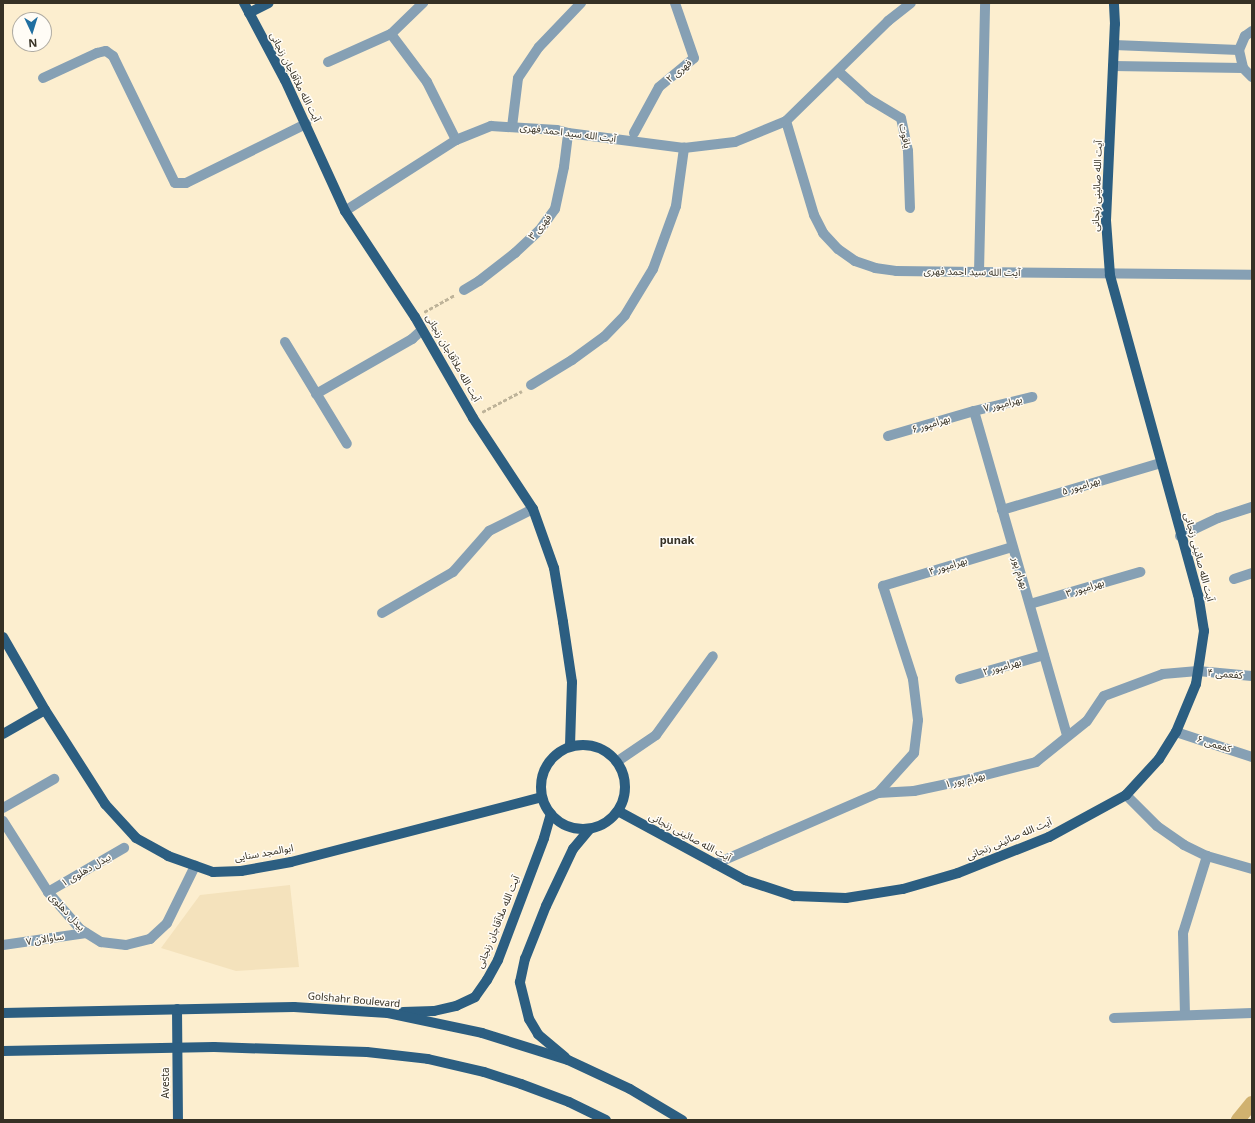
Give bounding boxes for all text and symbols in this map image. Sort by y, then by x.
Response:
north arrow [12,12,52,52]
street label: آیت الله ملاآقاجان زنجانی [267,30,323,124]
text: N [28,36,38,51]
street label: فهری ۲ [664,57,694,85]
street label: آیت الله سید احمد فهری [519,121,617,145]
street label: یاقوت [897,123,913,149]
street label: آیت الله صائینی زنجانی [1089,140,1105,232]
street label: فهری ۳ [526,212,554,242]
street label: آیت الله سید احمد فهری [923,265,1021,279]
street label: آیت الله ملاآقاجان زنجانی [423,312,483,404]
street label: بهرامپور ۷ [982,393,1024,415]
street label: بهرامپور ۶ [910,412,952,436]
street label: بهرامپور ۵ [1060,474,1102,498]
street label: آیت الله صائینی زنجانی [1181,511,1217,603]
district label: punak [660,533,694,547]
street label: بهرامپور ۴ [927,554,969,578]
street label: بهرام پور [1009,556,1031,590]
street label: بهرامپور ۳ [1064,576,1106,600]
street label: بهرامپور ۲ [981,656,1023,678]
street label: کفعمی ۴ [1207,666,1243,682]
street label: کفعمی ۶ [1195,733,1233,755]
street label: بهرام پور ۱ [944,770,986,790]
street label: آیت الله صائینی زنجانی [647,810,733,864]
street label: آیت الله صائینی زنجانی [965,816,1053,862]
street label: ابوالمجد سنایی [234,842,294,864]
street label: بیدل دهلوی ۱ [59,851,113,889]
street label: آیت الله ملاآقاجان زنجانی [474,874,522,970]
street label: بیدل دهلوی [47,891,87,933]
street label: ساوالان ۷ [25,930,65,948]
street label: Golshahr Boulevard [307,990,401,1010]
street label: Avesta [160,1067,172,1099]

